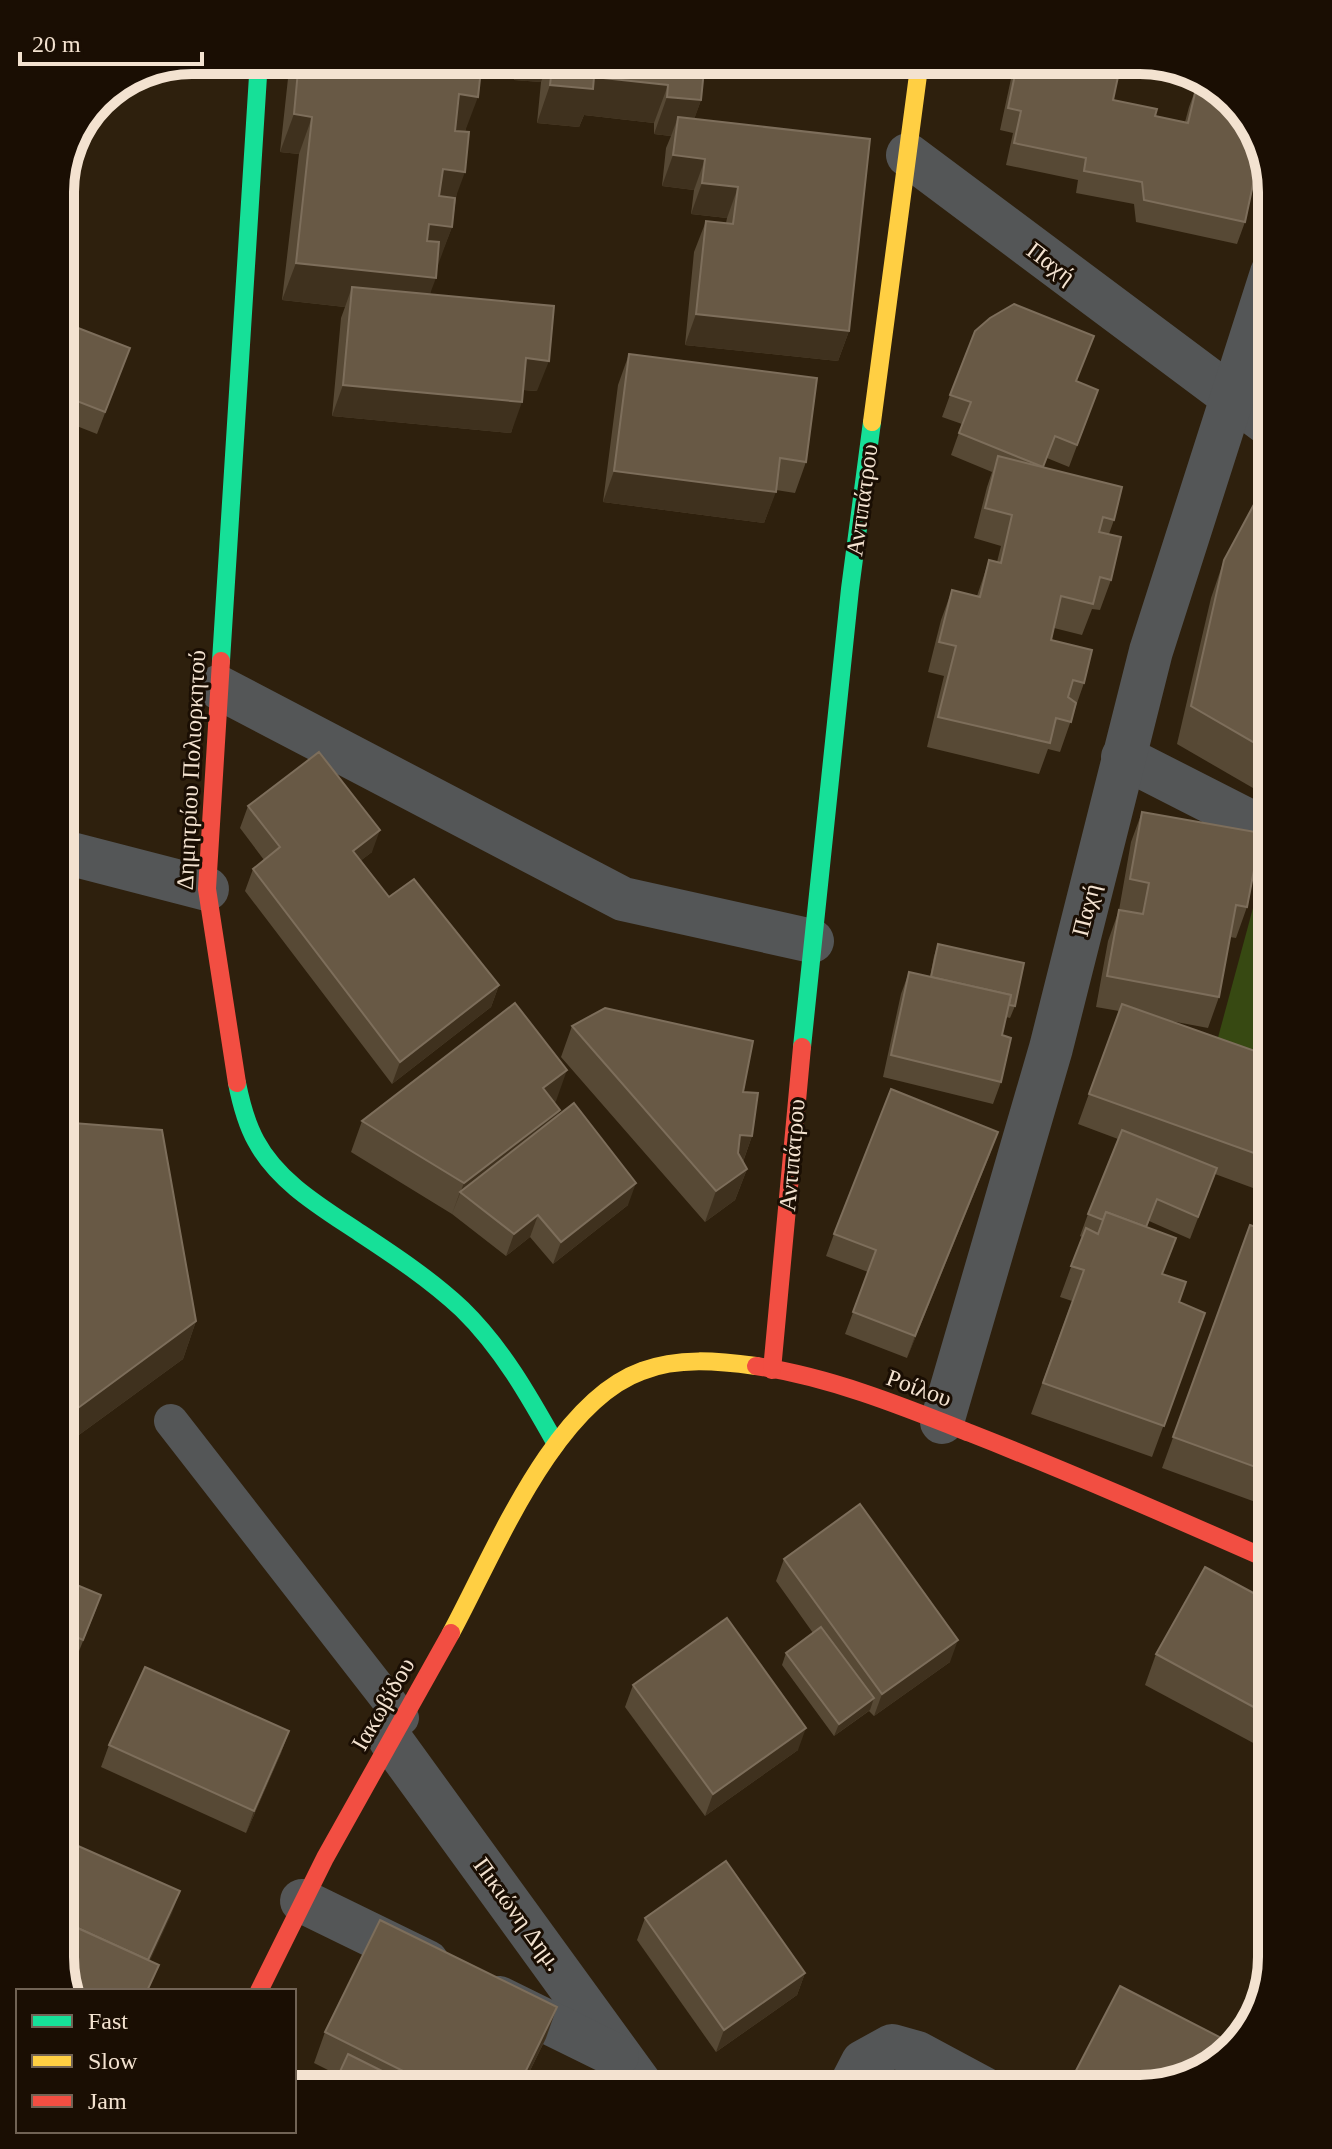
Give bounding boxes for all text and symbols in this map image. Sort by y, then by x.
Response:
scale bar [20,16,202,66]
text: 20 m [32,31,81,57]
street label: Παχή [1022,237,1080,289]
street label: Αντιπάτρου [841,442,883,558]
street label: Δημητρίου Πολιορκητού [172,649,210,891]
street label: Παχή [1067,881,1105,939]
street label: Αντιπάτρου [774,1098,810,1212]
street label: Ροίλου [883,1364,955,1412]
street label: Ιακωβίδου [346,1653,420,1755]
street label: Πικιώνη Δημ. [468,1853,568,1975]
legend [16,1989,296,2133]
text: Fast [88,2008,128,2034]
text: Slow [88,2048,138,2074]
text: Jam [88,2088,127,2114]

